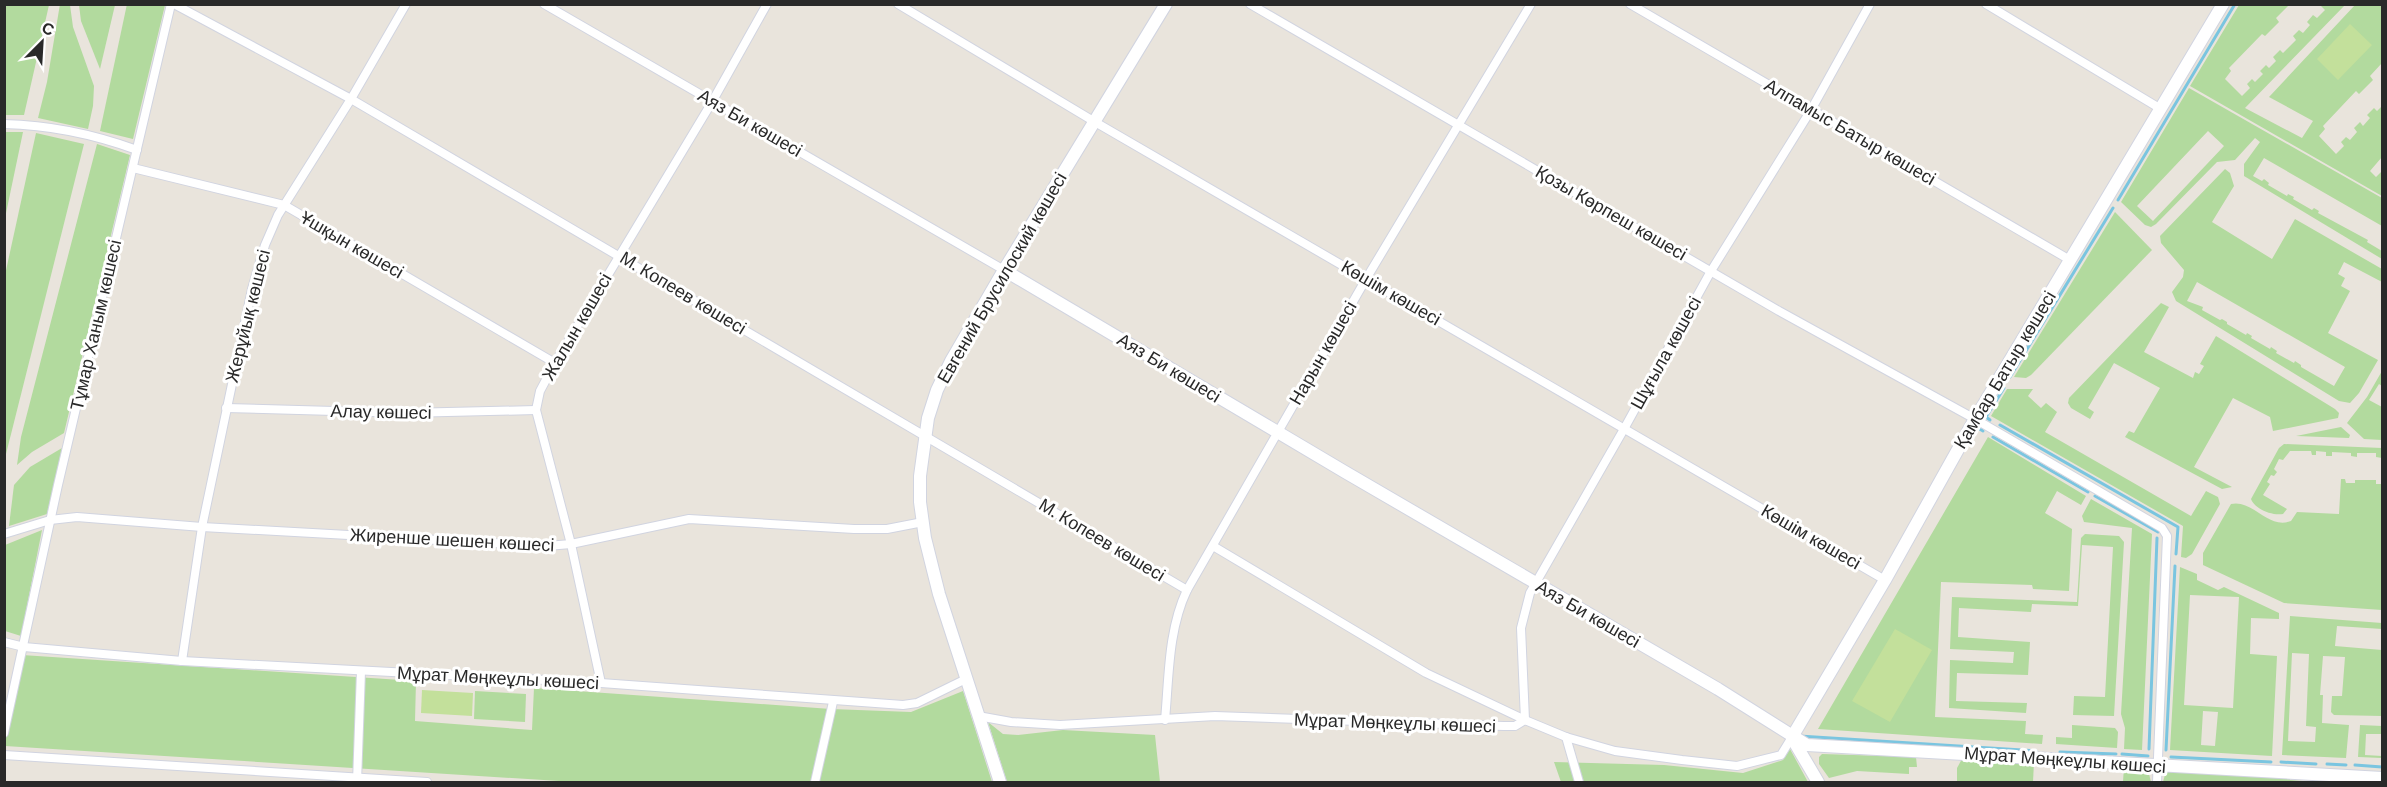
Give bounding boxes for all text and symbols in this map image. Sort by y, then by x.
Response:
north arrow [12,12,72,72]
text: С [38,17,58,41]
street label: Алпамыс Батыр көшесі [1760,73,1940,191]
street label: Аяз Би көшесі [693,83,807,163]
street label: Қозы Көрпеш көшесі [1531,160,1691,266]
street label: Евгений Брусилоский көшесі [932,168,1072,388]
street label: Ұшқын көшесі [296,206,408,284]
street label: Тұмар Ханым көшесі [65,237,127,413]
street label: М. Копеев көшесі [615,246,751,340]
street label: Жерұйық көшесі [220,247,276,385]
street label: Көшім көшесі [1337,255,1445,331]
street label: Жалын көшесі [537,269,617,385]
street label: Қамбар Батыр көшесі [1948,287,2062,453]
street label: Шұғыла көшесі [1625,292,1707,414]
street label: Нарын көшесі [1284,297,1362,409]
street label: Аяз Би көшесі [1113,328,1225,408]
street label: Алау көшесі [330,399,432,425]
street label: М. Копеев көшесі [1034,493,1170,587]
street label: Көшім көшесі [1757,499,1865,575]
street label: Жиренше шешен көшесі [349,523,555,557]
street label: Аяз Би көшесі [1531,574,1645,654]
street label: Мұрат Мөңкеұлы көшесі [396,661,600,695]
street label: Мұрат Мөңкеұлы көшесі [1294,707,1496,739]
street label: Мұрат Мөңкеұлы көшесі [1963,741,2167,779]

